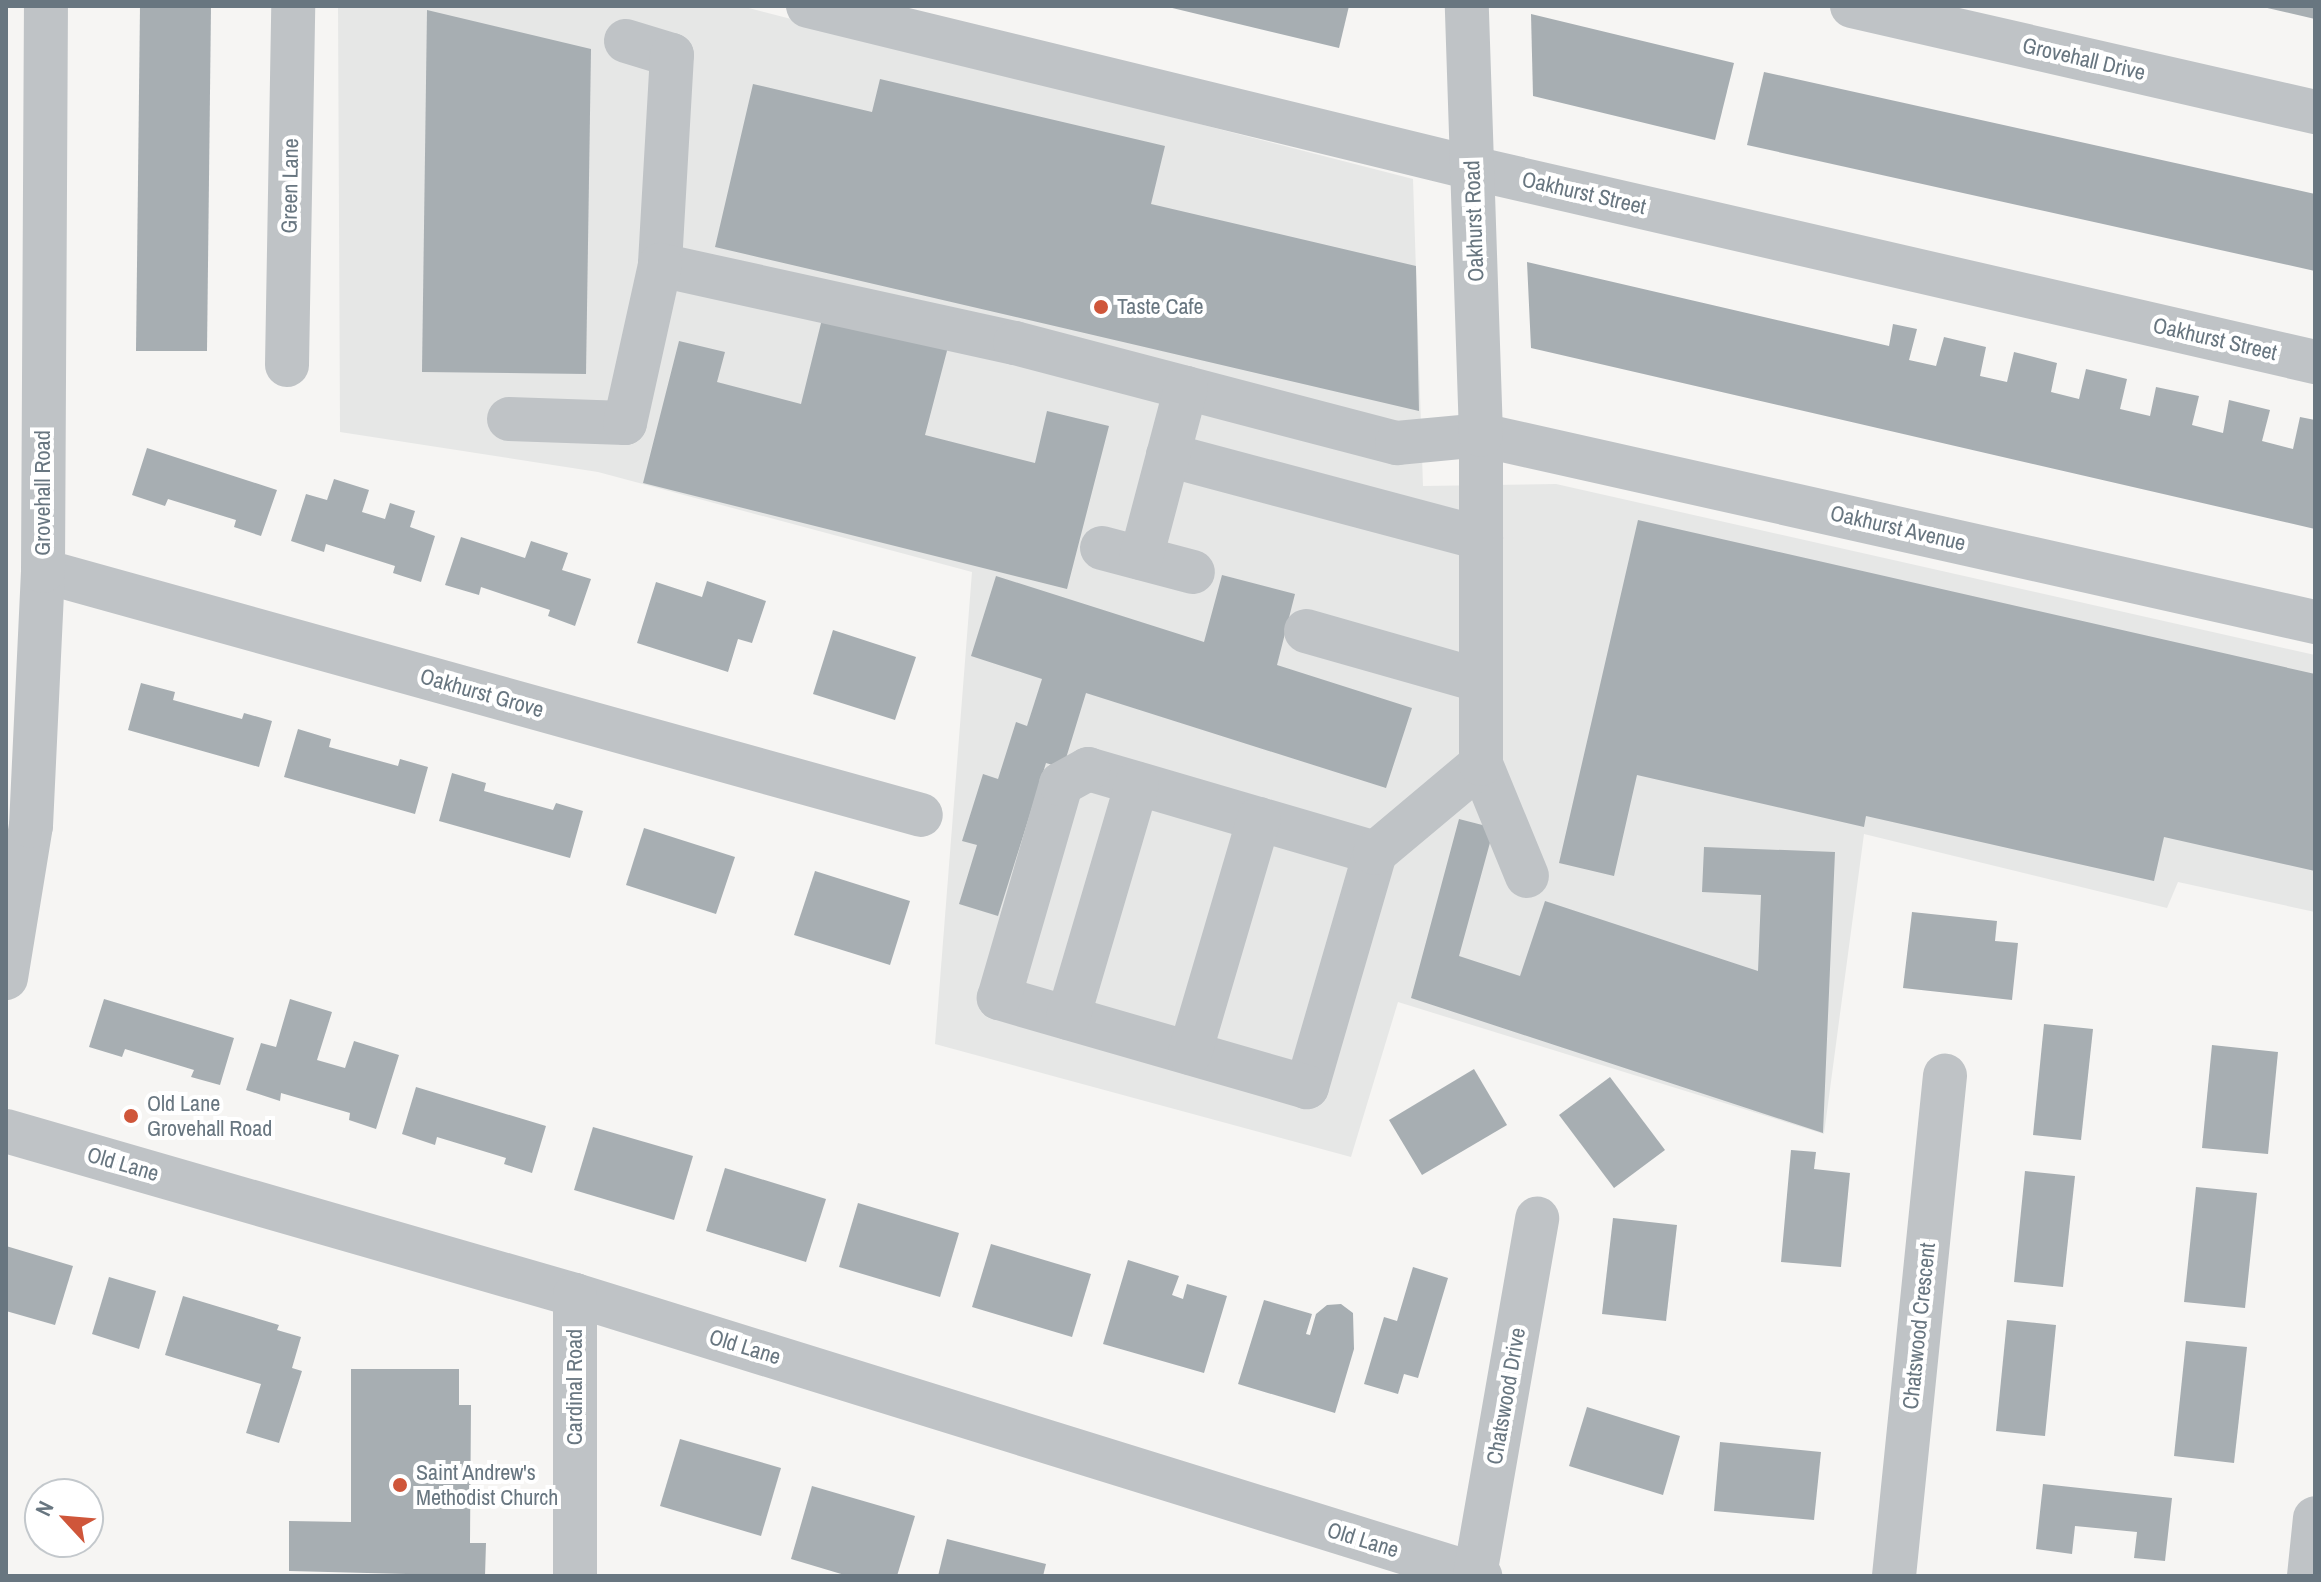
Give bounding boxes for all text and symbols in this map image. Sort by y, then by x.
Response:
street label: Grovehall Drive [2020,32,2148,86]
street label: Green Lane [276,138,304,234]
street label: Oakhurst Road [1459,160,1489,282]
street label: Oakhurst Street [1519,166,1649,220]
place label: Taste Cafe [1117,294,1204,320]
marker: Taste Cafe [1092,298,1110,316]
street label: Oakhurst Street [2150,312,2280,366]
street label: Grovehall Road [30,430,56,556]
street label: Oakhurst Avenue [1827,499,1969,557]
street label: Oakhurst Grove [417,663,547,723]
place label: Old Lane Grovehall Road [147,1090,272,1142]
marker: Old Lane Grovehall Road [122,1107,140,1125]
street label: Old Lane [84,1141,162,1187]
street label: Chatswood Crescent [1897,1241,1941,1411]
street label: Old Lane [706,1324,784,1370]
street label: Chatswood Drive [1481,1326,1531,1466]
street label: Cardinal Road [562,1329,588,1445]
place label: Saint Andrew's Methodist Church [416,1459,558,1510]
marker: Saint Andrew's Methodist Church [391,1476,409,1494]
north arrow [24,1478,104,1558]
text: N [28,1496,61,1521]
street label: Old Lane [1324,1517,1402,1563]

